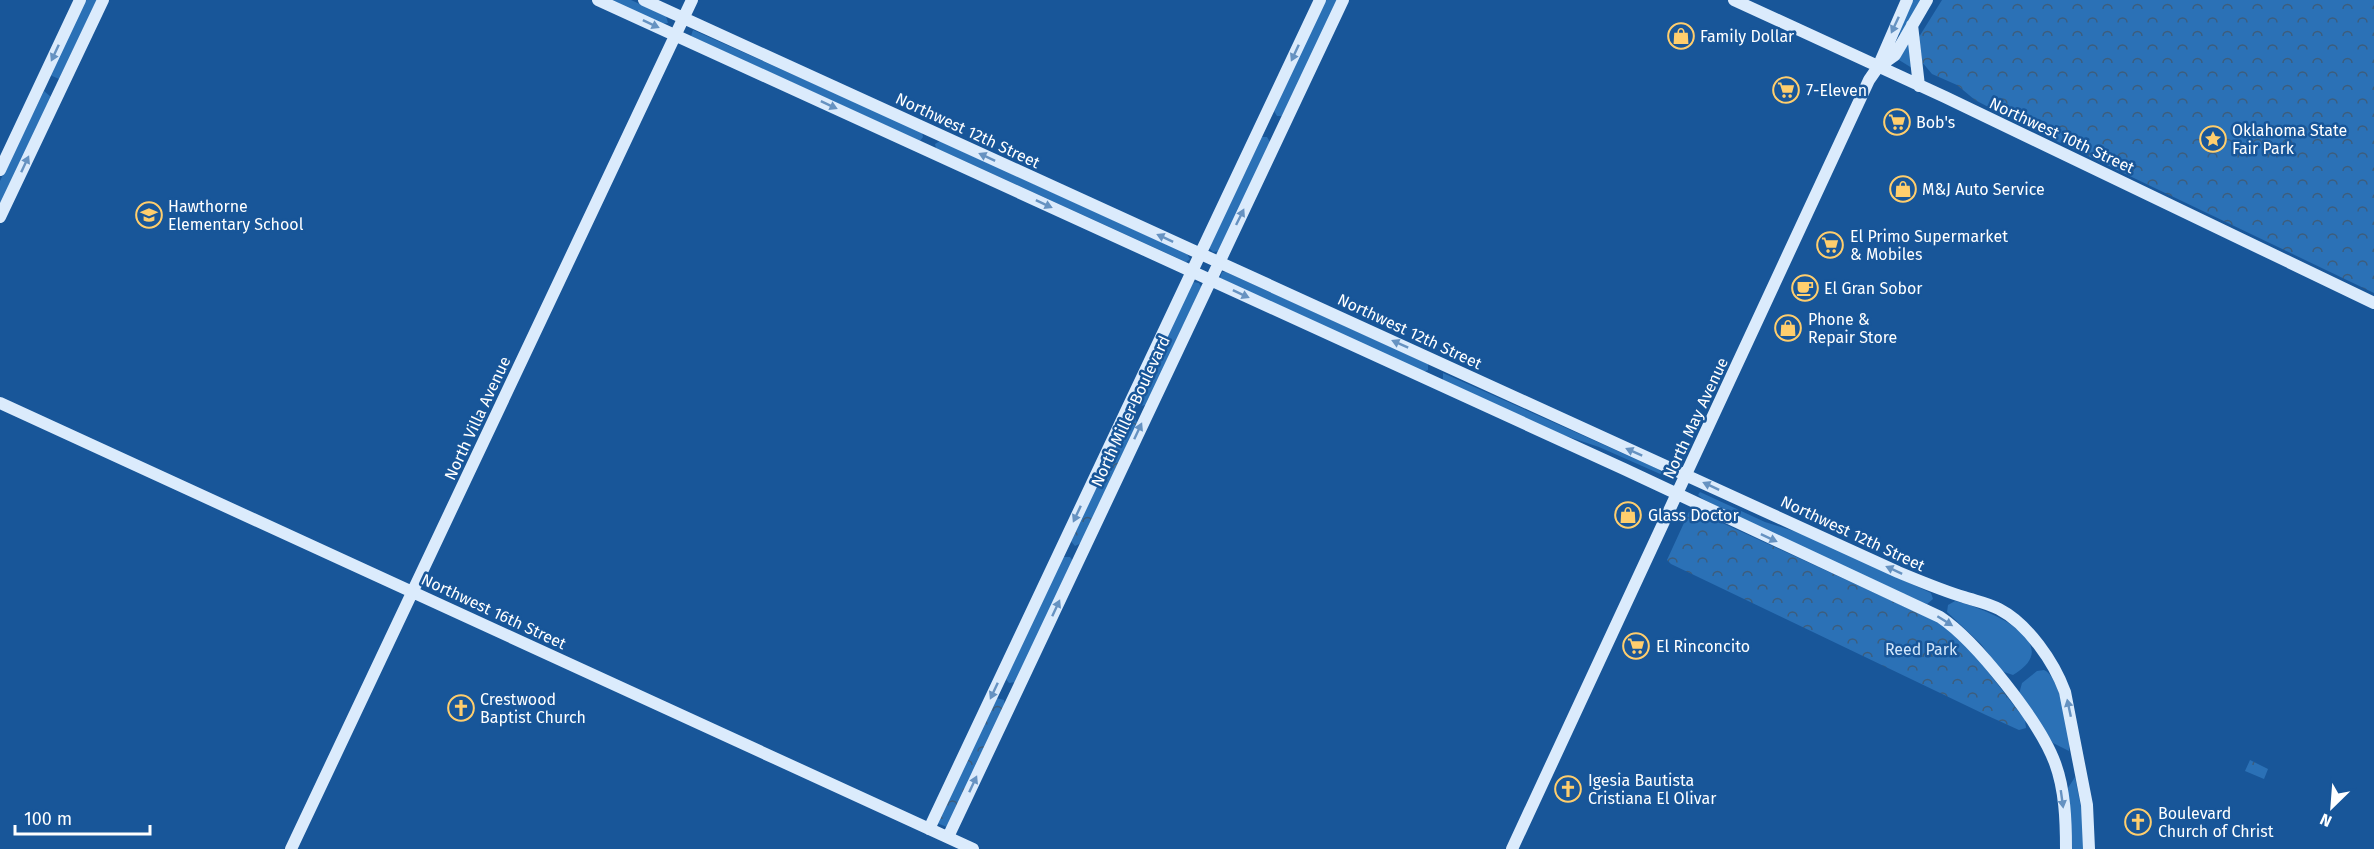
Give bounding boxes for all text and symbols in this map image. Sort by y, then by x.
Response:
one-way arrow [1890,16,1899,33]
one-way arrow [643,20,660,29]
shop icon: Family Dollar [1666,21,1696,51]
place label: Family Dollar [1700,27,1795,46]
one-way arrow [51,44,60,61]
one-way arrow [1290,44,1299,61]
supermarket icon: 7-Eleven [1771,75,1801,105]
place label: 7-Eleven [1806,81,1867,100]
street label: Northwest 12th Street [893,89,1043,172]
street label: Northwest 10th Street [1986,93,2138,178]
one-way arrow [820,101,837,110]
supermarket icon: Bob's [1882,107,1912,137]
place label: Bob's [1916,113,1955,132]
place label: Oklahoma State Fair Park [2232,121,2347,158]
place icon: Oklahoma State Fair Park [2198,124,2228,154]
one-way arrow [979,152,996,161]
one-way arrow [21,156,30,173]
shop icon: M&J Auto Service [1888,174,1918,204]
place label: M&J Auto Service [1922,180,2045,199]
place label: Hawthorne Elementary School [168,197,304,234]
one-way arrow [1036,199,1054,209]
school or university icon: Hawthorne Elementary School [134,200,164,230]
one-way arrow [1236,209,1245,226]
place label: El Primo Supermarket & Mobiles [1850,227,2008,264]
supermarket icon: El Primo Supermarket & Mobiles [1815,230,1845,260]
one-way arrow [1156,233,1173,242]
cafe icon: El Gran Sobor [1790,273,1820,303]
place label: El Gran Sobor [1824,279,1923,298]
one-way arrow [1232,289,1250,299]
street label: Northwest 12th Street [1335,290,1485,373]
place label: Phone & Repair Store [1808,310,1897,347]
shop icon: Phone & Repair Store [1773,313,1803,343]
street label: North Miller Boulevard [1087,333,1174,490]
one-way arrow [1390,339,1408,349]
street label: North Villa Avenue [440,353,515,483]
street label: North May Avenue [1659,354,1732,482]
one-way arrow [1134,423,1143,440]
one-way arrow [1625,446,1643,456]
one-way arrow [1702,481,1719,490]
street label: Northwest 12th Street [1778,492,1928,575]
shop icon: Glass Doctor [1613,500,1643,530]
one-way arrow [1072,505,1081,522]
place label: Glass Doctor [1648,506,1739,525]
one-way arrow [1760,533,1778,543]
one-way arrow [1885,565,1903,575]
street label: Northwest 16th Street [418,570,569,653]
one-way arrow [1051,600,1060,617]
one-way arrow [1937,615,1954,626]
supermarket icon: El Rinconcito [1621,631,1651,661]
place label: El Rinconcito [1656,637,1750,656]
park label: Reed Park [1885,640,1958,659]
one-way arrow [990,682,999,699]
place label: Crestwood Baptist Church [480,690,586,727]
church icon: Crestwood Baptist Church [446,693,476,723]
one-way arrow [2064,699,2073,718]
place label: Igesia Bautista Cristiana El Olivar [1588,771,1717,808]
church icon: Igesia Bautista Cristiana El Olivar [1553,774,1583,804]
one-way arrow [968,776,977,793]
north arrow [2302,777,2362,837]
one-way arrow [2058,790,2067,809]
scale bar [15,798,150,836]
place label: Boulevard Church of Christ [2158,804,2274,841]
church icon: Boulevard Church of Christ [2123,807,2153,837]
text: 100 m [24,808,72,830]
text: N [2317,809,2335,831]

